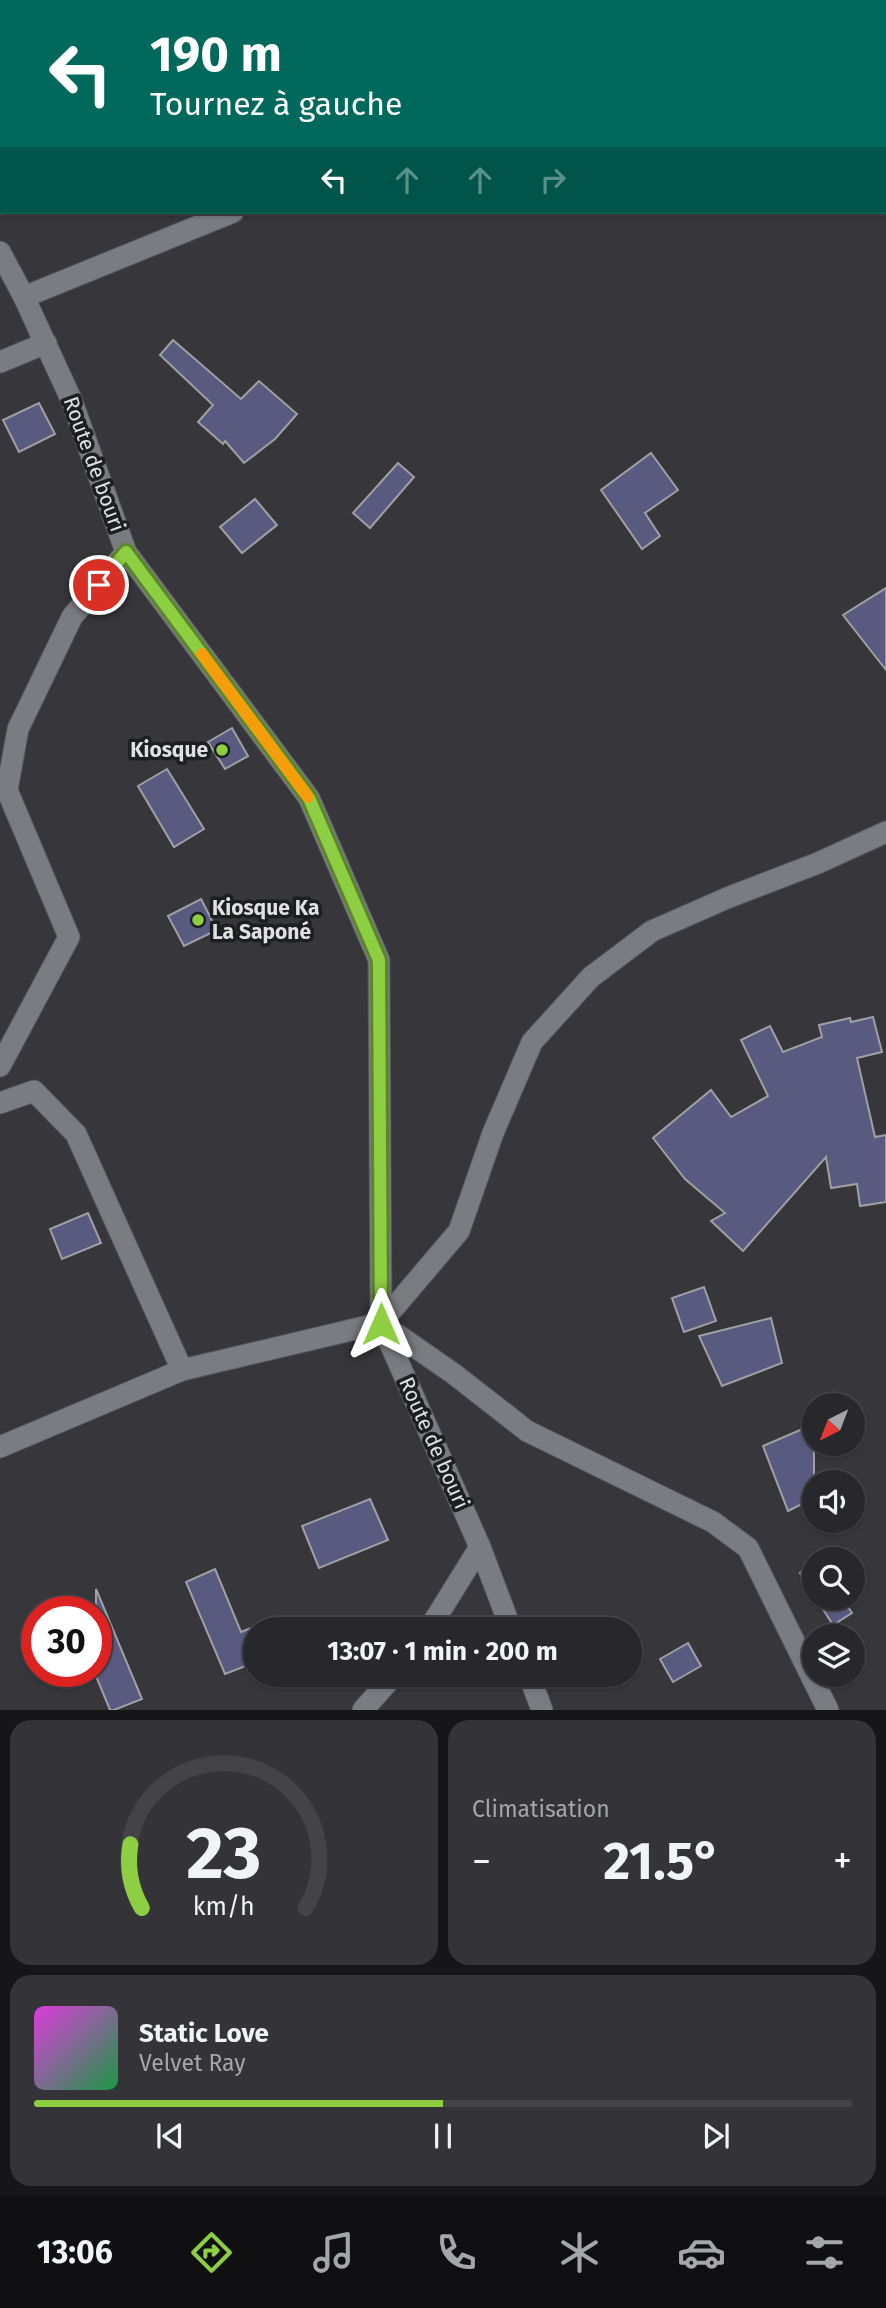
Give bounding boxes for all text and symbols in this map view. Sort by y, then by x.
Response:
text: 190 m [150,25,282,84]
icon: left [35,28,126,119]
text: Tournez à gauche [150,85,402,123]
icon: left [315,161,353,199]
icon: ahead [388,161,426,199]
icon: ahead [461,161,499,199]
icon: right [534,161,572,199]
street label: Route de bouri [58,393,130,535]
pin [69,555,129,615]
icon: arrive [80,566,118,604]
place label: Kiosque [130,737,208,763]
marker: Kiosque [214,742,230,758]
place label: Kiosque Ka La Saponé [212,895,319,945]
marker: Kiosque Ka La Saponé [190,912,206,928]
position arrow [344,1287,418,1361]
street label: Route de bouri [393,1373,475,1513]
north arrow [802,1393,864,1456]
map controls [802,1393,865,1687]
button: sound [802,1470,865,1533]
button: search [802,1547,865,1610]
speed limit sign: 30 [21,1596,112,1687]
button: layers [802,1624,865,1687]
text: 13:07 · 1 min · 200 m [327,1636,558,1667]
text: Climatisation [472,1795,610,1823]
text: 23 [186,1811,262,1898]
text: 21.5° [603,1830,721,1893]
text: − [472,1838,491,1884]
text: + [833,1838,852,1884]
text: km/h [193,1892,255,1922]
text: Static Love [139,2018,269,2049]
text: Velvet Ray [139,2049,246,2077]
icon: previous [151,2117,189,2155]
icon: pause [424,2117,462,2155]
icon: next [697,2117,735,2155]
icon: directions [187,2228,236,2277]
icon: music [309,2228,358,2277]
icon: phone [432,2228,481,2277]
icon: climate [555,2228,604,2277]
icon: car [677,2228,726,2277]
icon: filters [800,2228,849,2277]
text: 13:06 [37,2233,113,2271]

